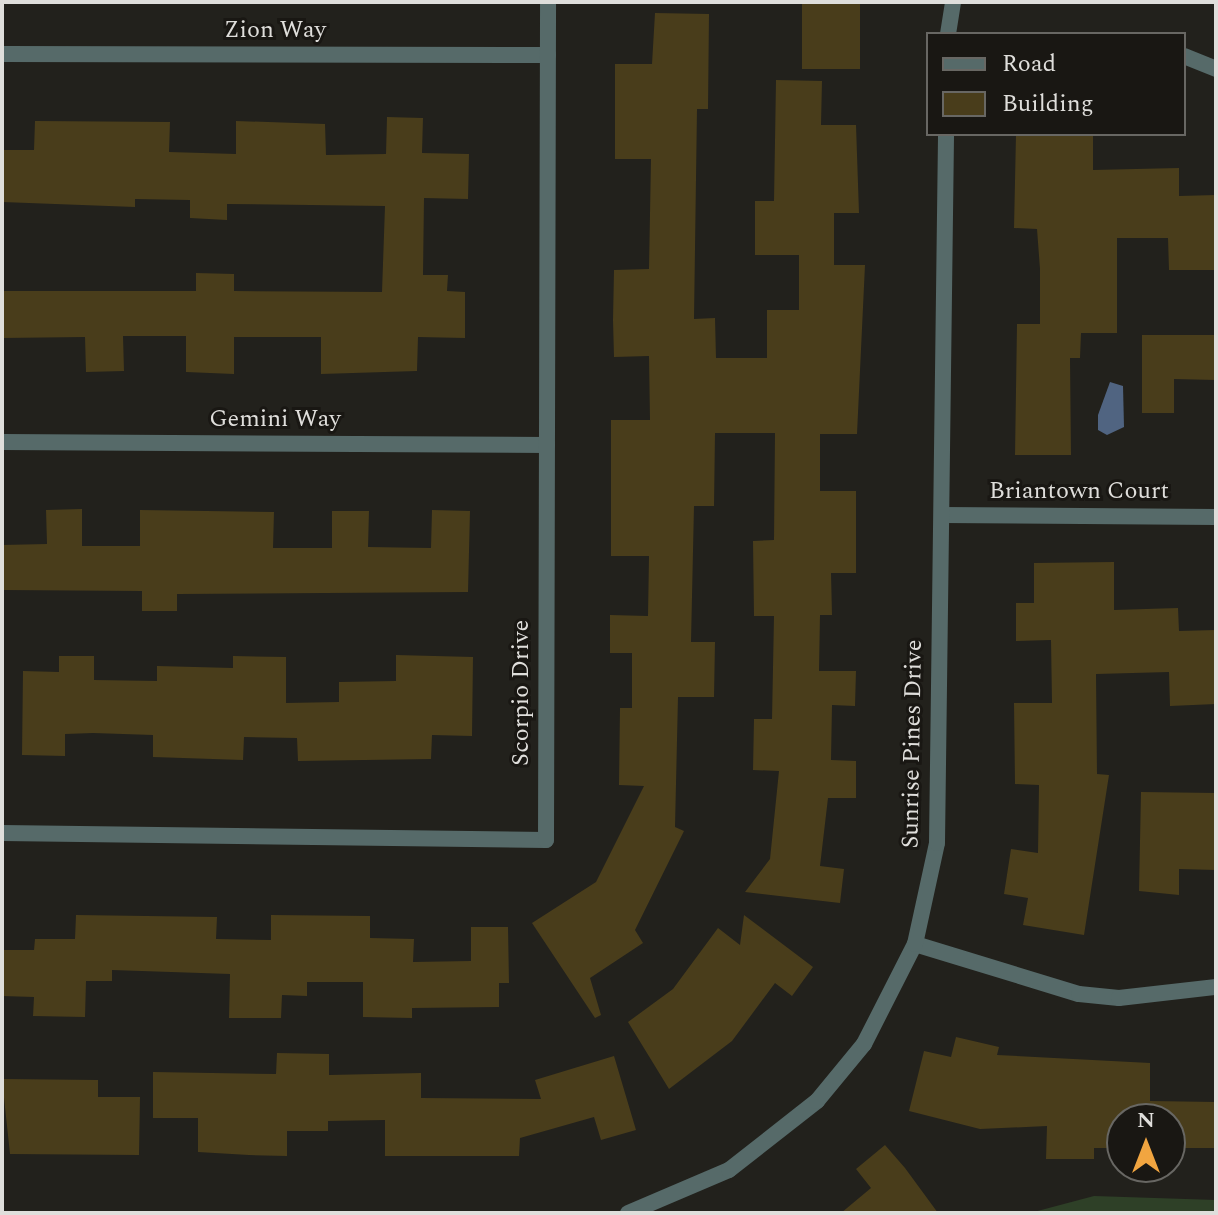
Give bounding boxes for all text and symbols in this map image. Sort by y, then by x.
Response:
street label: Zion Way [224,17,326,45]
legend [926,32,1186,136]
text: Road [1002,46,1056,82]
text: Building [1002,86,1094,122]
street label: Gemini Way [209,406,341,434]
street label: Briantown Court [989,478,1169,506]
street label: Scorpio Drive [508,620,536,766]
street label: Sunrise Pines Drive [897,639,929,849]
north arrow [1106,1103,1186,1183]
text: N [1137,1104,1155,1137]

